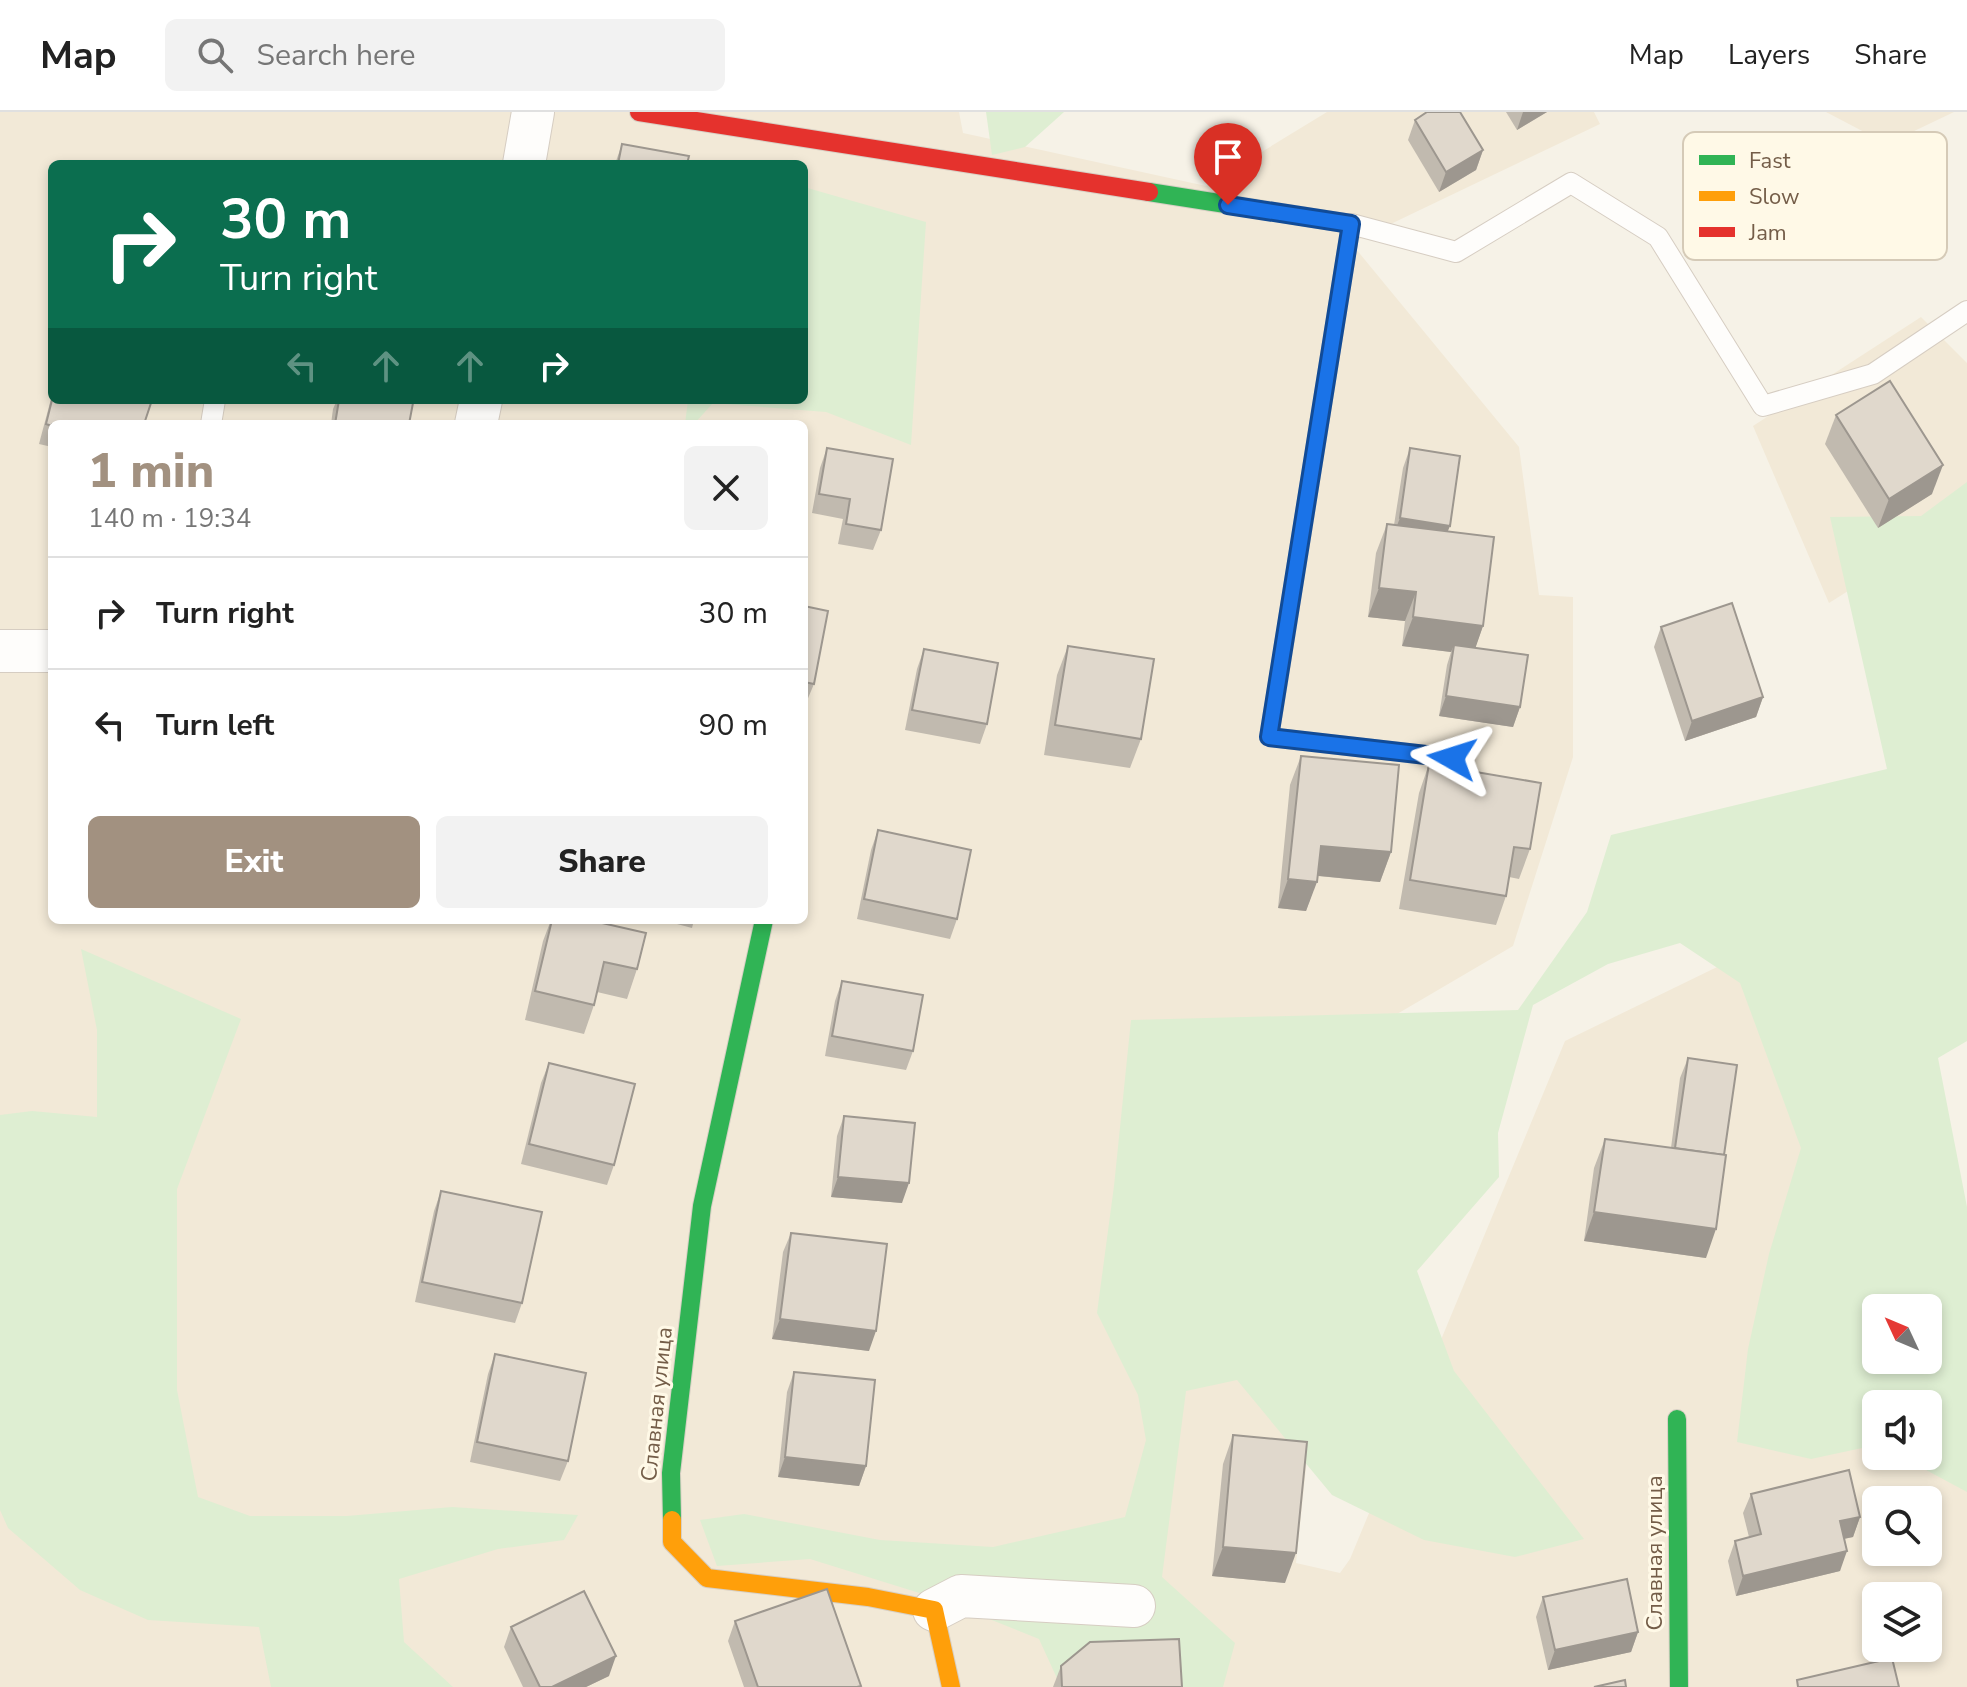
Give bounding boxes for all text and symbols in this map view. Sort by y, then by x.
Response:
search box [165,19,725,91]
text: Map [40,30,117,81]
icon: search [193,33,237,77]
text: Search here [257,35,416,76]
text: Map [1629,36,1684,74]
text: Layers [1728,36,1810,74]
text: Share [1854,36,1927,74]
pin [1194,123,1262,205]
legend [1683,132,1947,260]
icon: arrive [1206,135,1250,179]
text: Fast [1749,146,1791,176]
text: 30 m [220,181,351,258]
text: Slow [1749,182,1800,212]
icon: right [88,192,192,296]
text: Jam [1748,218,1787,248]
text: Turn right [220,254,377,303]
icon: left [280,344,324,388]
icon: ahead [364,344,408,388]
icon: ahead [448,344,492,388]
icon: right [532,344,576,388]
text: 1 min [88,438,214,504]
button: close [684,446,768,530]
text: 140 m · 19:34 [88,501,251,536]
icon: right [88,591,132,635]
text: Turn right [156,593,294,634]
text: 30 m [699,593,768,634]
icon: left [88,703,132,747]
text: Turn left [156,705,274,746]
text: 90 m [699,705,768,746]
position arrow [1410,716,1494,800]
button: Exit [88,816,420,908]
button: Share [436,816,768,908]
north arrow [1862,1294,1942,1374]
map controls [1862,1294,1942,1662]
street label: Славная улица [634,1325,680,1483]
button: sound [1862,1390,1942,1470]
street label: Славная улица [1640,1476,1670,1630]
button: search [1862,1486,1942,1566]
button: layers [1862,1582,1942,1662]

